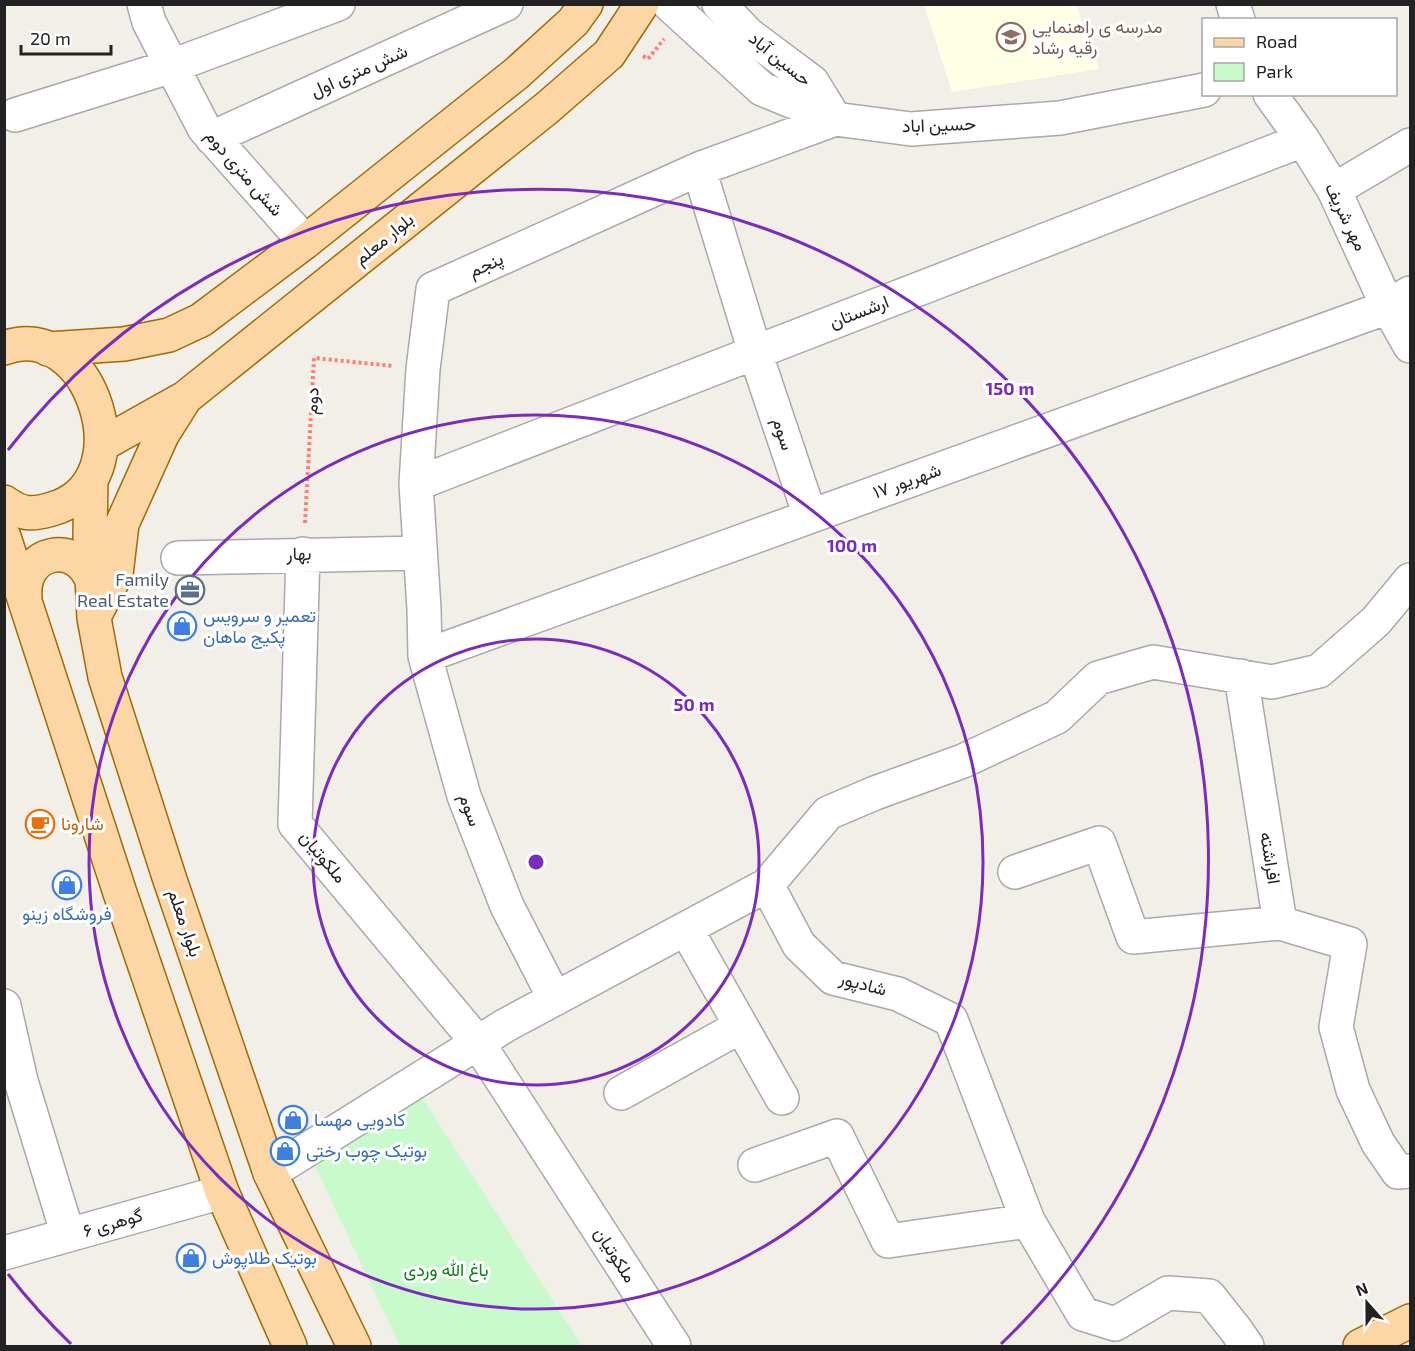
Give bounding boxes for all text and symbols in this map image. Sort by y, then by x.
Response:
place label: مدرسه ی راهنمایی رقیه رشاد [1032,15,1163,59]
scale bar [21,18,111,56]
legend [1202,18,1397,96]
school or university icon: مدرسه ی راهنمایی رقیه رشاد [995,21,1027,53]
street label: حسین آباد [744,26,816,91]
text: 20 m [30,27,71,49]
text: Road [1256,30,1297,52]
street label: شش متری اول [307,39,411,102]
text: Park [1256,60,1293,82]
street label: حسین اباد [901,112,976,137]
street label: شش متری دوم [200,125,288,221]
street label: مهر شریف [1320,179,1373,255]
street label: بلوار معلم [349,208,419,270]
street label: پنجم [465,247,507,283]
street label: ارشستان [826,290,892,333]
text: 150 m [986,377,1034,399]
street label: دوم [299,387,325,415]
street label: سوم [767,415,799,453]
street label: ۱۷ شهریور [870,458,944,503]
text: 100 m [827,534,877,556]
street label: بهار [285,542,312,565]
place label: Family Real Estate [77,568,169,611]
office icon: Family Real Estate [174,574,206,606]
place label: تعمیر و سرویس پکیج ماهان [203,604,316,649]
shop icon: تعمیر و سرویس پکیج ماهان [166,610,198,642]
text: 50 m [673,693,715,715]
street label: سوم [453,790,487,830]
cafe icon: شارونا [24,808,56,840]
place label: شارونا [61,812,104,835]
street label: ملکوتیان [295,826,352,888]
street label: افراشته [1255,830,1286,886]
centre of rings [526,852,546,872]
shop icon: فروشگاه زینو [51,869,83,901]
street label: بلوار معلم [162,886,208,960]
place label: فروشگاه زینو [22,902,112,925]
street label: شادپور [836,966,889,1002]
shop icon: کادویی مهسا [277,1104,309,1136]
place label: کادویی مهسا [314,1108,406,1131]
shop icon: بوتیک چوب رختی [269,1135,301,1167]
place label: بوتیک چوب رختی [306,1139,427,1163]
street label: گوهری ۶ [80,1203,145,1242]
street label: ملکوتیان [589,1223,642,1287]
shop icon: بوتیک طلاپوش [175,1242,207,1274]
place label: بوتیک طلاپوش [212,1246,317,1270]
park label: باغ الله وردی [403,1258,489,1282]
north arrow [1337,1273,1397,1333]
text: N [1353,1278,1370,1299]

